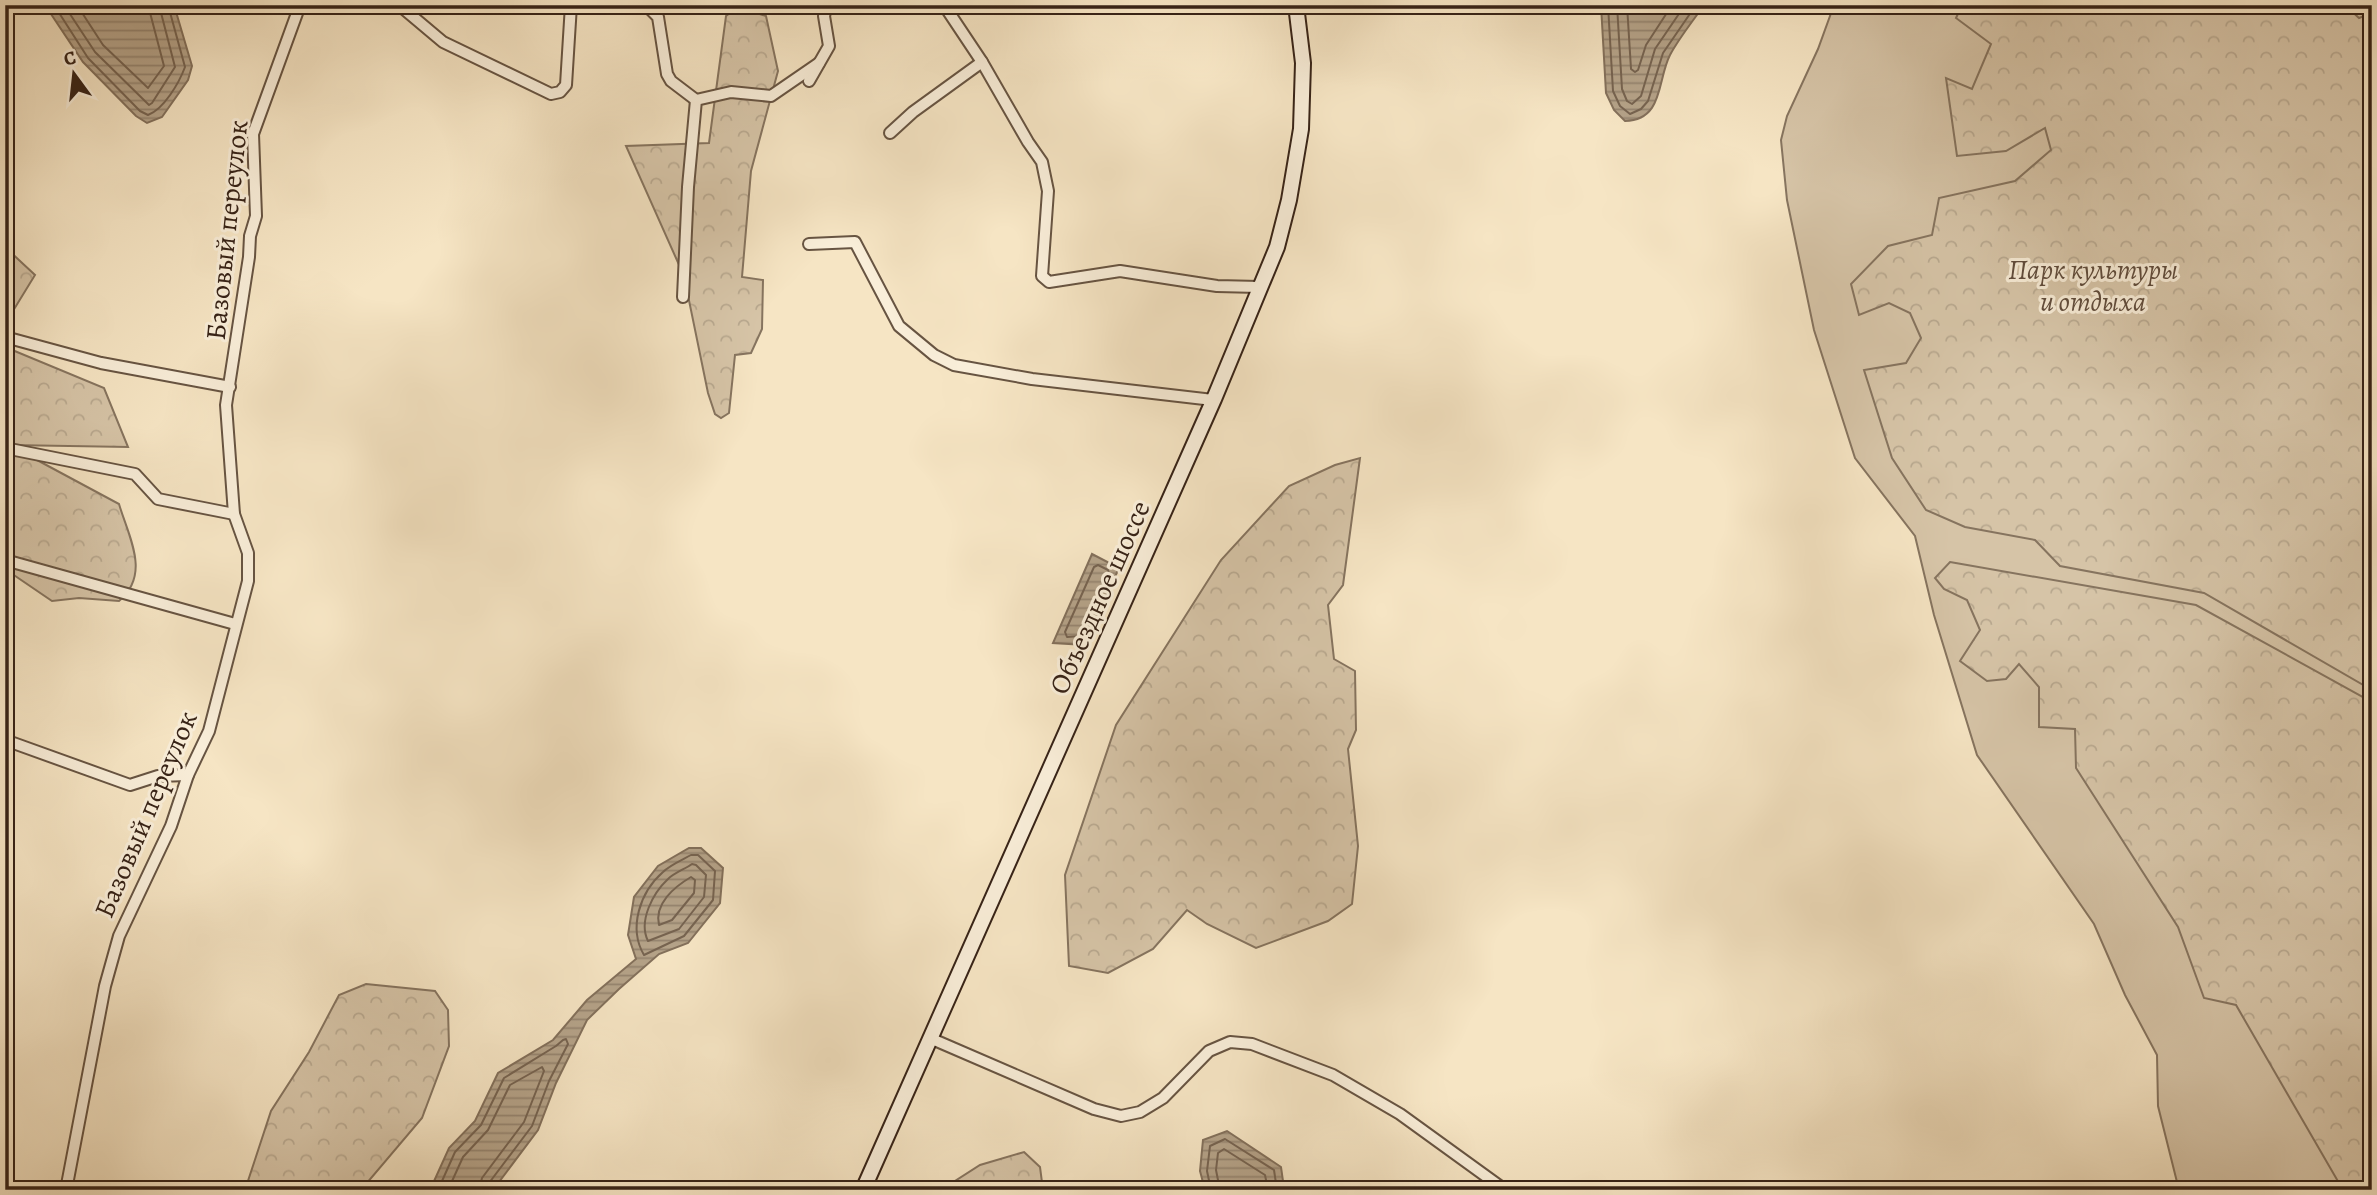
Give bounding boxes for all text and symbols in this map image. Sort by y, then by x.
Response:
north arrow [38,38,108,108]
text: С [61,44,79,73]
street label: Базовый переулок [197,118,257,342]
park label: Парк культуры и отдыха [2008,251,2178,321]
street label: Объездное шоссе [1040,494,1160,700]
street label: Базовый переулок [85,705,207,924]

